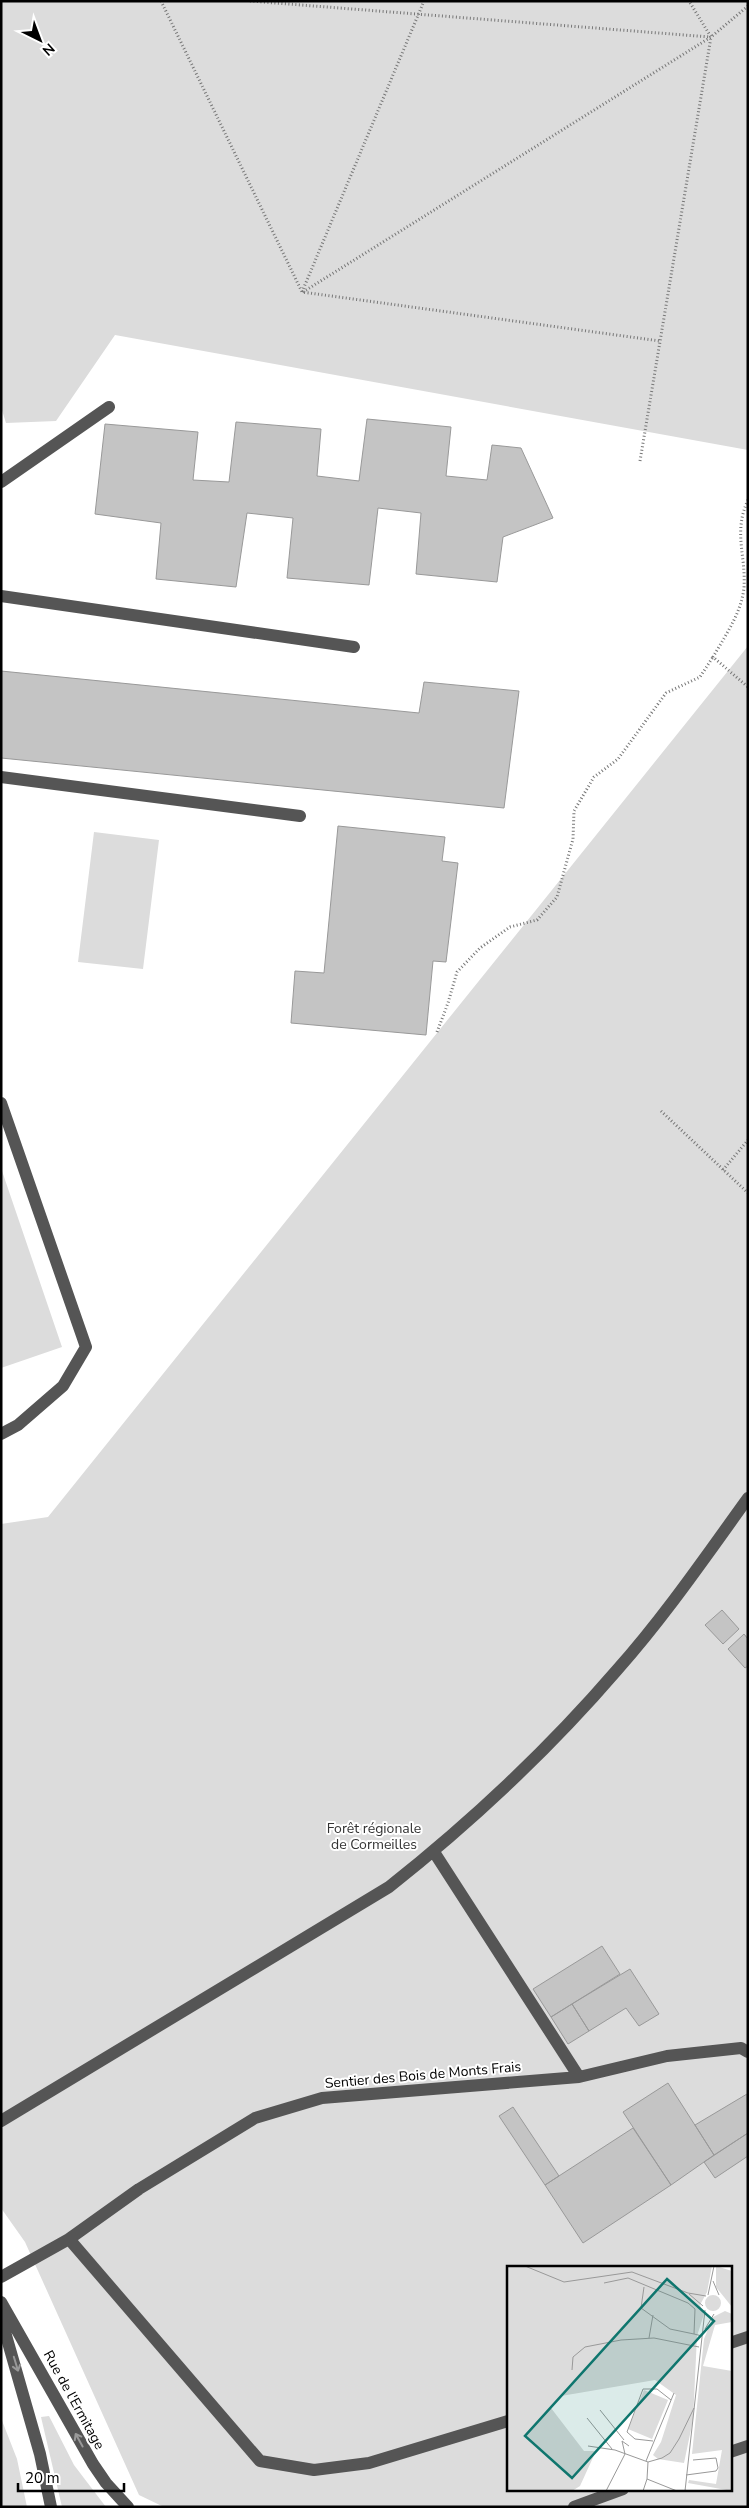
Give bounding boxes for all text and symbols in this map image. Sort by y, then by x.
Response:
north arrow [15,15,65,65]
text: N [38,39,59,60]
park label: Forêt régionale de Cormeilles [327,1819,421,1854]
street label: Sentier des Bois de Monts Frais [324,2057,522,2093]
inset map [507,2266,732,2490]
street label: Rue de l'Ermitage [39,2347,109,2453]
one-way arrow [11,2356,21,2372]
one-way arrow [74,2432,84,2447]
scale bar [18,2460,124,2492]
text: 20 m [25,2468,60,2488]

